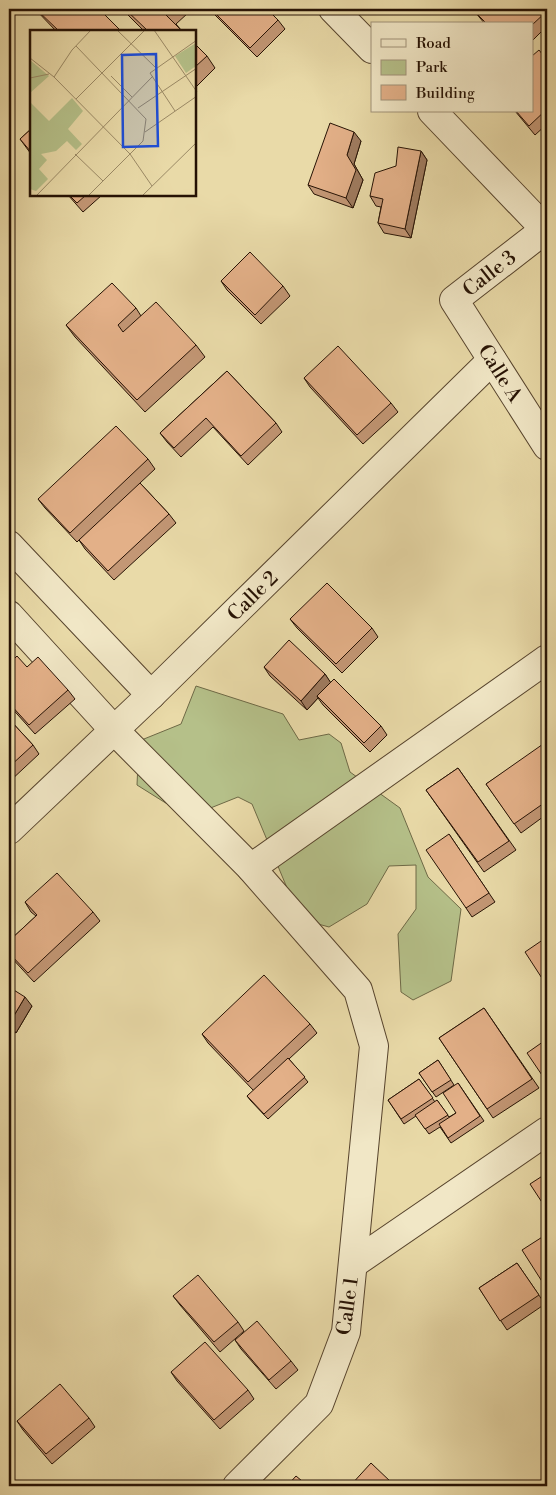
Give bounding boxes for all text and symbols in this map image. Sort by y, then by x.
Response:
legend [371,22,534,112]
inset map [30,30,196,196]
text: Road [416,34,451,53]
text: Park [416,58,448,77]
text: Building [415,84,475,103]
street label: Calle 3 [458,246,522,303]
street label: Calle A [471,340,527,408]
street label: Calle 2 [223,566,284,627]
street label: Calle 1 [332,1275,365,1337]

